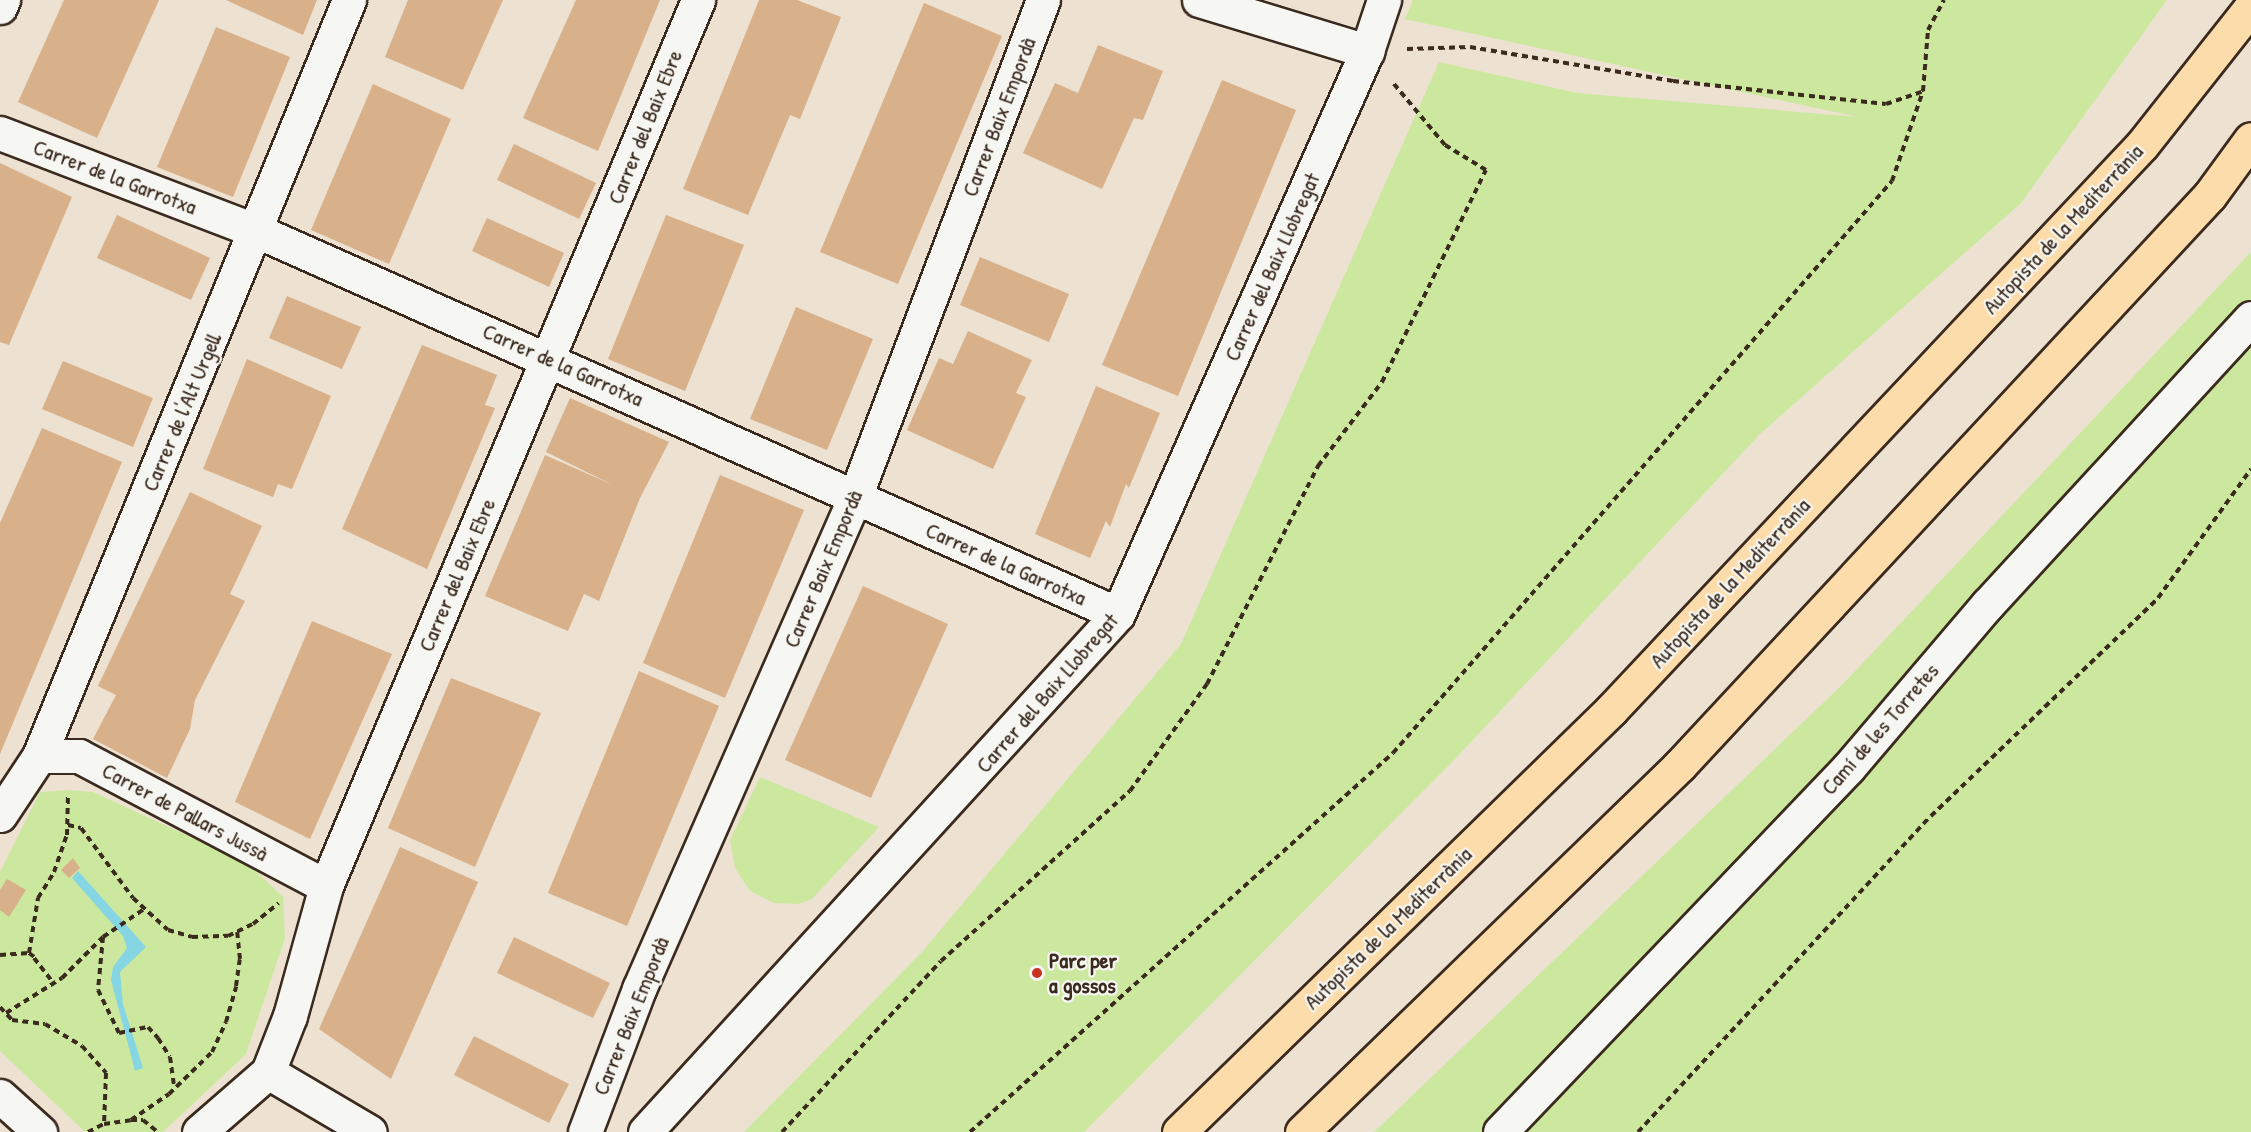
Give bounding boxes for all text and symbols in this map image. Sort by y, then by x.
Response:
street label: Carrer Baix Empordà [957,34,1041,200]
street label: Carrer del Baix Ebre [602,46,688,208]
street label: Carrer de la Garrotxa [30,134,200,220]
street label: Autopista de la Mediterrània [1977,139,2149,319]
street label: Carrer del Baix Llobregat [1219,169,1325,365]
street label: Carrer de la Garrotxa [479,318,647,412]
street label: Carrer de l'Alt Urgell [137,329,227,495]
street label: Carrer Baix Empordà [778,486,868,652]
street label: Autopista de la Mediterrània [1644,493,1816,673]
street label: Carrer del Baix Ebre [413,494,501,656]
street label: Carrer de la Garrotxa [922,517,1090,611]
street label: Carrer del Baix Llobregat [970,608,1124,778]
street label: Camí de les Torretes [1816,658,1944,800]
street label: Carrer de Pallars Jussà [98,757,272,867]
street label: Autopista de la Mediterrània [1299,841,1477,1015]
street label: Carrer Baix Empordà [587,933,675,1099]
place label: Parc per a gossos [1049,947,1117,998]
marker: Parc per a gossos [1030,966,1044,980]

